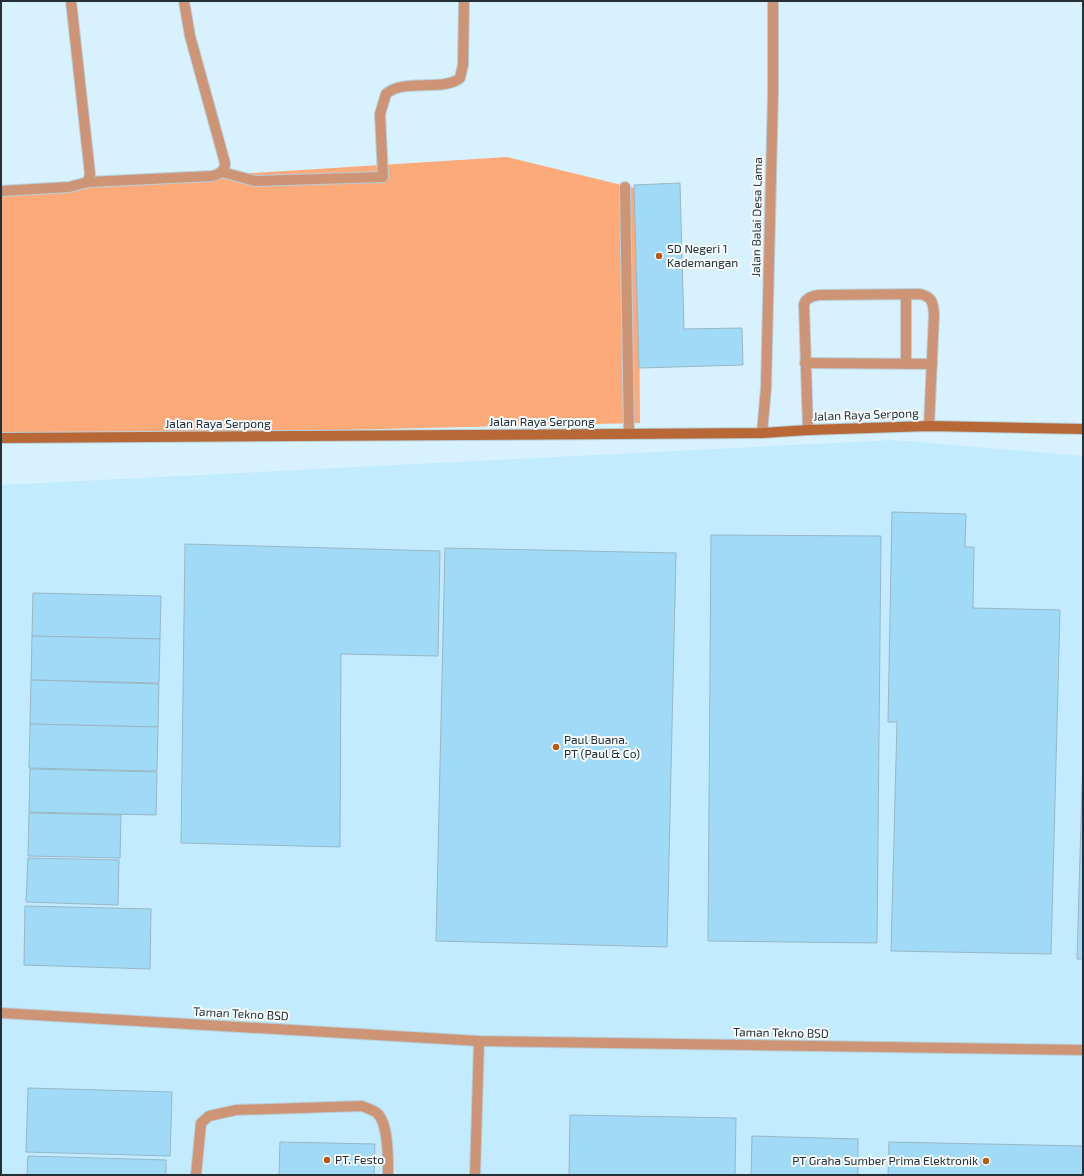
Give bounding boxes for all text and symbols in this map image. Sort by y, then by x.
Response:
street label: Jalan Balai Desa Lama [748,157,764,277]
place label: SD Negeri 1 Kademangan [667,241,738,269]
marker: SD Negeri 1 Kademangan [654,251,664,261]
street label: Jalan Raya Serpong [813,405,919,423]
street label: Jalan Raya Serpong [489,414,595,428]
street label: Jalan Raya Serpong [165,416,271,430]
place label: Paul Buana. PT (Paul & Co) [564,732,640,760]
marker: Paul Buana. PT (Paul & Co) [551,742,561,752]
street label: Taman Tekno BSD [193,1004,289,1022]
street label: Taman Tekno BSD [733,1024,829,1040]
place label: PT. Festo [335,1152,384,1166]
place label: PT Graha Sumber Prima Elektronik [792,1153,978,1167]
marker: PT. Festo [322,1155,332,1165]
marker: PT Graha Sumber Prima Elektronik [981,1156,991,1166]

